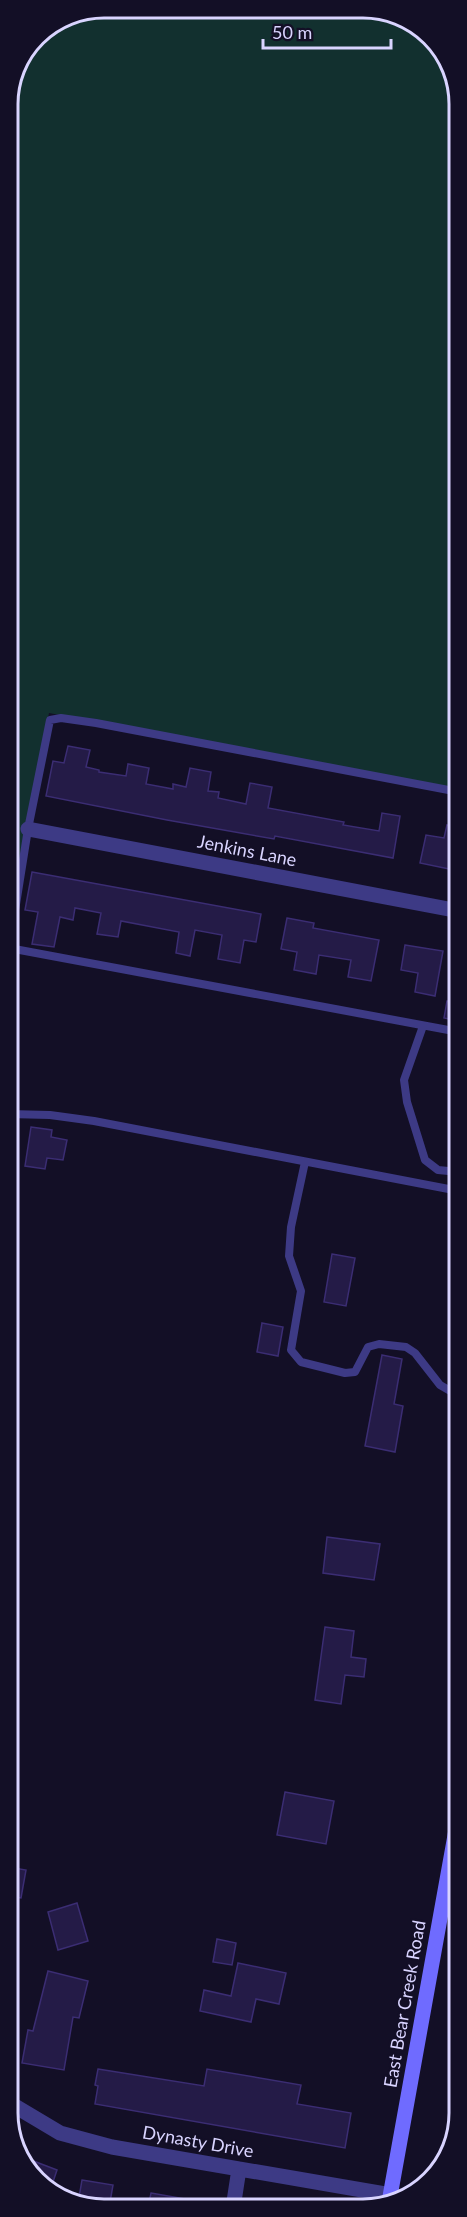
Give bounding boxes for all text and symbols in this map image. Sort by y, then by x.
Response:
scale bar [263,12,390,50]
text: 50 m [272,21,312,43]
street label: Jenkins Lane [196,830,299,870]
street label: East Bear Creek Road [378,1918,430,2089]
street label: Dynasty Drive [141,2120,255,2162]

